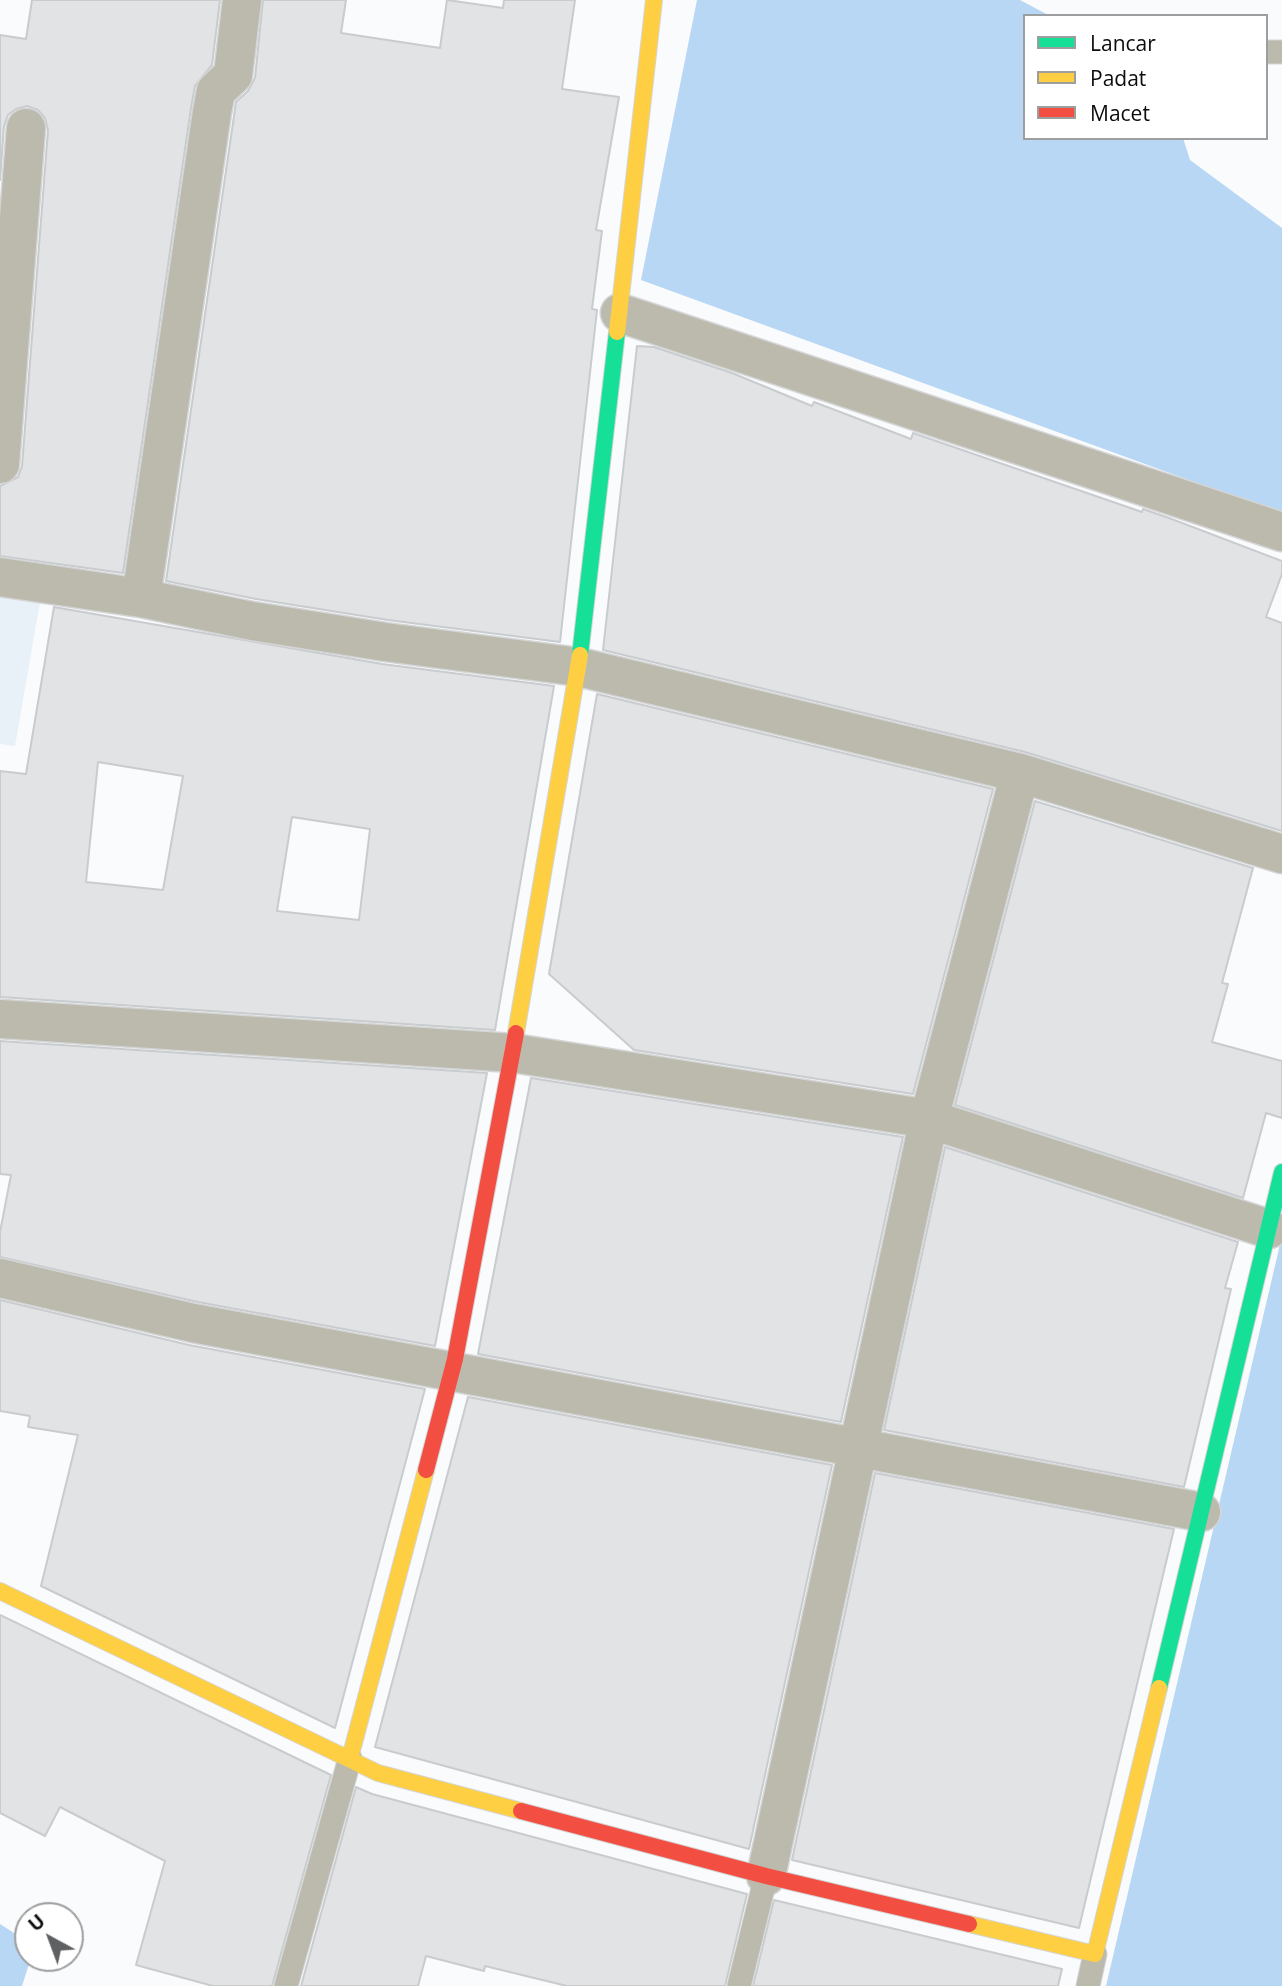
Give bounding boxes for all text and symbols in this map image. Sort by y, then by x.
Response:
legend [1023,14,1268,140]
text: Lancar [1090,29,1156,57]
text: Padat [1090,64,1146,92]
text: Macet [1090,99,1150,127]
north arrow [14,1902,84,1972]
text: U [23,1908,50,1937]

